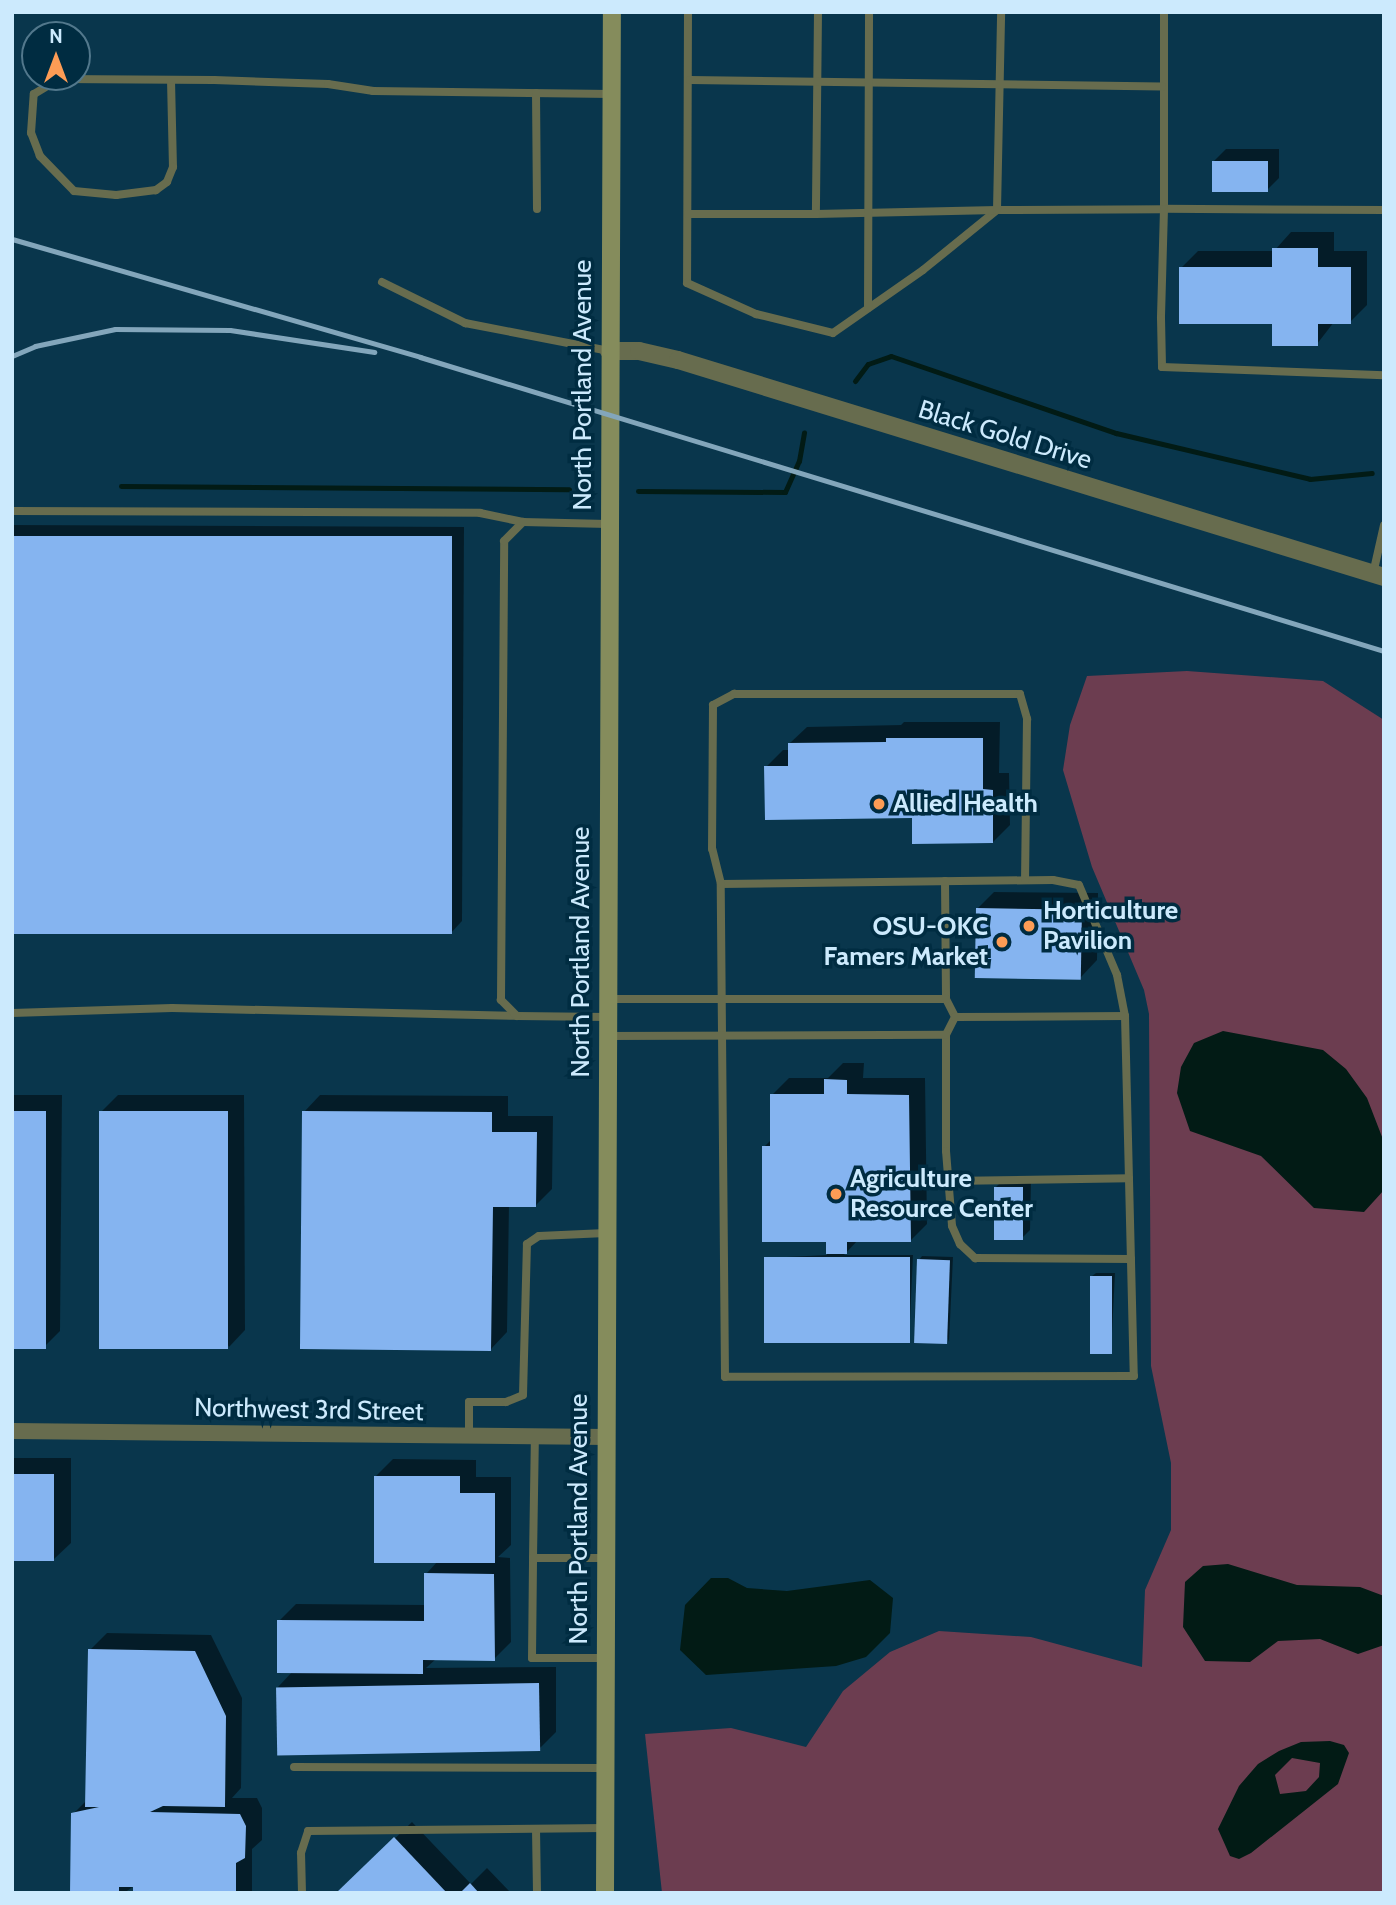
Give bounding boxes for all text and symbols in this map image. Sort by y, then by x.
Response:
north arrow [21,21,91,91]
text: N [49,25,63,48]
street label: North Portland Avenue [567,260,599,510]
street label: Black Gold Drive [915,394,1095,476]
place label: Allied Health [893,788,1038,820]
marker: Allied Health [871,796,887,812]
street label: North Portland Avenue [565,827,597,1077]
place label: Horticulture Pavilion [1043,895,1178,956]
place label: OSU-OKC Famers Market [824,911,988,972]
marker: Horticulture Pavilion [1021,918,1037,934]
marker: OSU-OKC Famers Market [994,934,1010,950]
place label: Agriculture Resource Center [850,1163,1033,1224]
marker: Agriculture Resource Center [828,1186,844,1202]
street label: Northwest 3rd Street [194,1392,424,1428]
street label: North Portland Avenue [563,1394,595,1644]

